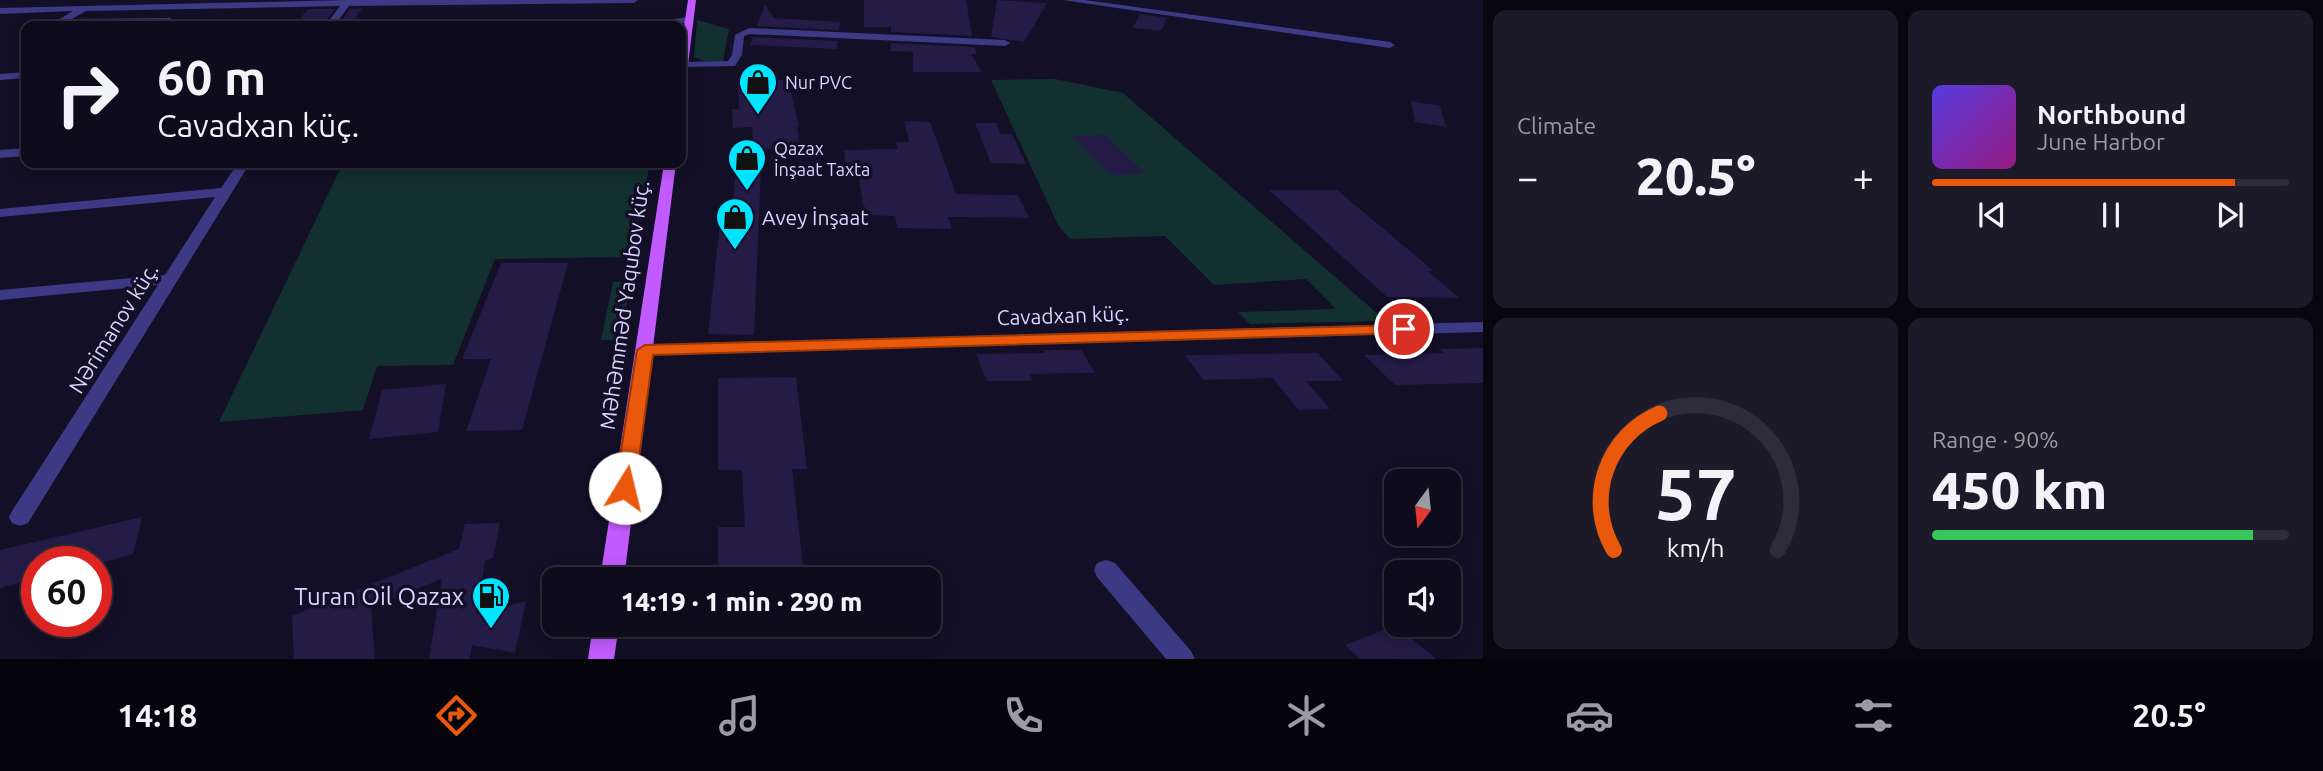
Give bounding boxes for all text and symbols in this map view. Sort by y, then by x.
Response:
icon: right [42,49,133,140]
text: 60 m [157,49,266,104]
shop icon: Nur PVC [737,61,779,116]
place label: Nur PVC [785,72,852,92]
text: Northbound [2037,100,2186,129]
text: Cavadxan küç. [157,107,359,143]
text: Climate [1517,113,1596,138]
text: June Harbor [2037,129,2165,154]
shop icon: Qazax İnşaat Taxta [726,137,768,192]
place label: Qazax İnşaat Taxta [774,138,870,179]
text: 20.5° [1636,147,1755,205]
text: − [1517,156,1538,198]
text: + [1853,156,1874,198]
street label: Məhəmməd Yaqubov küç. [595,179,653,431]
shop icon: Avey İnşaat [714,196,756,251]
icon: previous [1973,196,2011,234]
icon: pause [2092,196,2130,234]
icon: next [2211,196,2249,234]
place label: Avey İnşaat [762,205,868,229]
street label: Nərimanov küç. [63,259,163,397]
pin [1374,299,1434,359]
street label: Cavadxan küç. [996,301,1130,329]
icon: arrive [1385,310,1423,348]
text: Range · 90% [1932,427,2059,452]
position arrow [588,451,662,525]
text: 57 [1654,452,1737,534]
text: 450 km [1932,461,2107,519]
north arrow [1384,469,1461,546]
map controls [1384,469,1461,637]
text: km/h [1667,533,1724,561]
speed limit sign: 60 [21,546,112,637]
button: sound [1384,560,1461,637]
fuel station icon: Turan Oil Qazax [470,575,512,630]
place label: Turan Oil Qazax [294,583,464,610]
text: 14:19 · 1 min · 290 m [621,587,862,616]
icon: directions [432,691,481,740]
icon: music [715,691,764,740]
icon: phone [999,691,1048,740]
icon: climate [1282,691,1331,740]
icon: car [1565,691,1614,740]
icon: filters [1849,691,1898,740]
text: 14:18 [117,697,197,733]
text: 20.5° [2132,697,2206,733]

